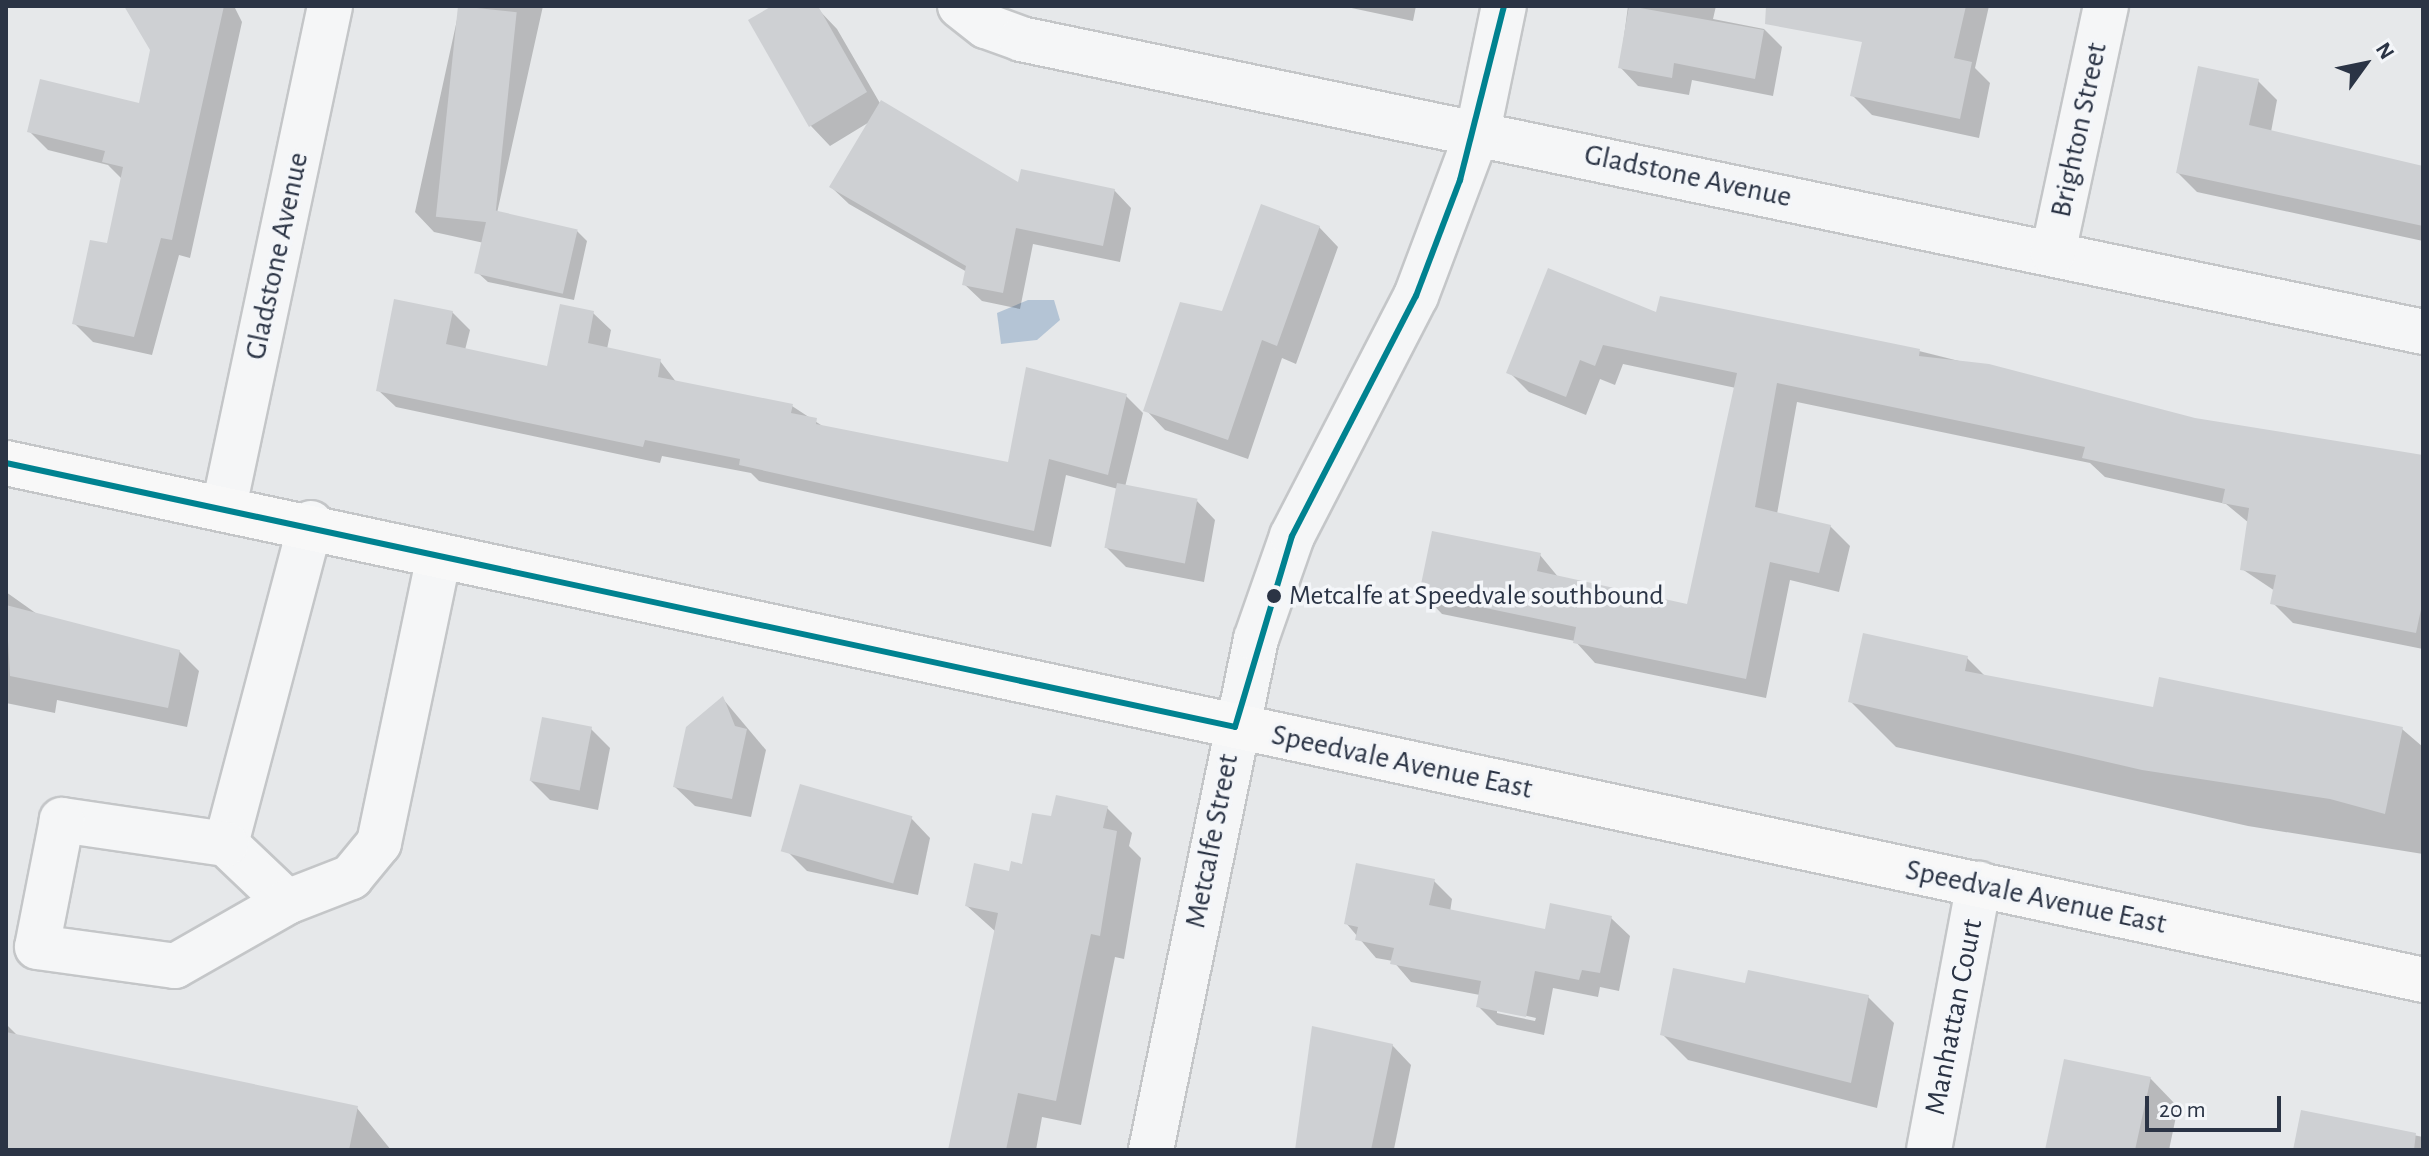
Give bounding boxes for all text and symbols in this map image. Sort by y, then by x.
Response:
north arrow [2325,24,2405,104]
street label: Brighton Street [2043,39,2115,221]
text: N [2372,39,2399,63]
street label: Gladstone Avenue [1581,136,1795,216]
street label: Gladstone Avenue [237,149,317,363]
place label: Metcalfe at Speedvale southbound [1289,579,1664,613]
marker: Metcalfe at Speedvale southbound [1266,588,1282,604]
street label: Speedvale Avenue East [1268,717,1536,807]
street label: Metcalfe Street [1177,751,1247,931]
street label: Speedvale Avenue East [1902,852,2170,942]
street label: Manhattan Court [1917,916,1991,1118]
scale bar [2149,1080,2285,1130]
text: 20 m [2159,1098,2206,1122]

